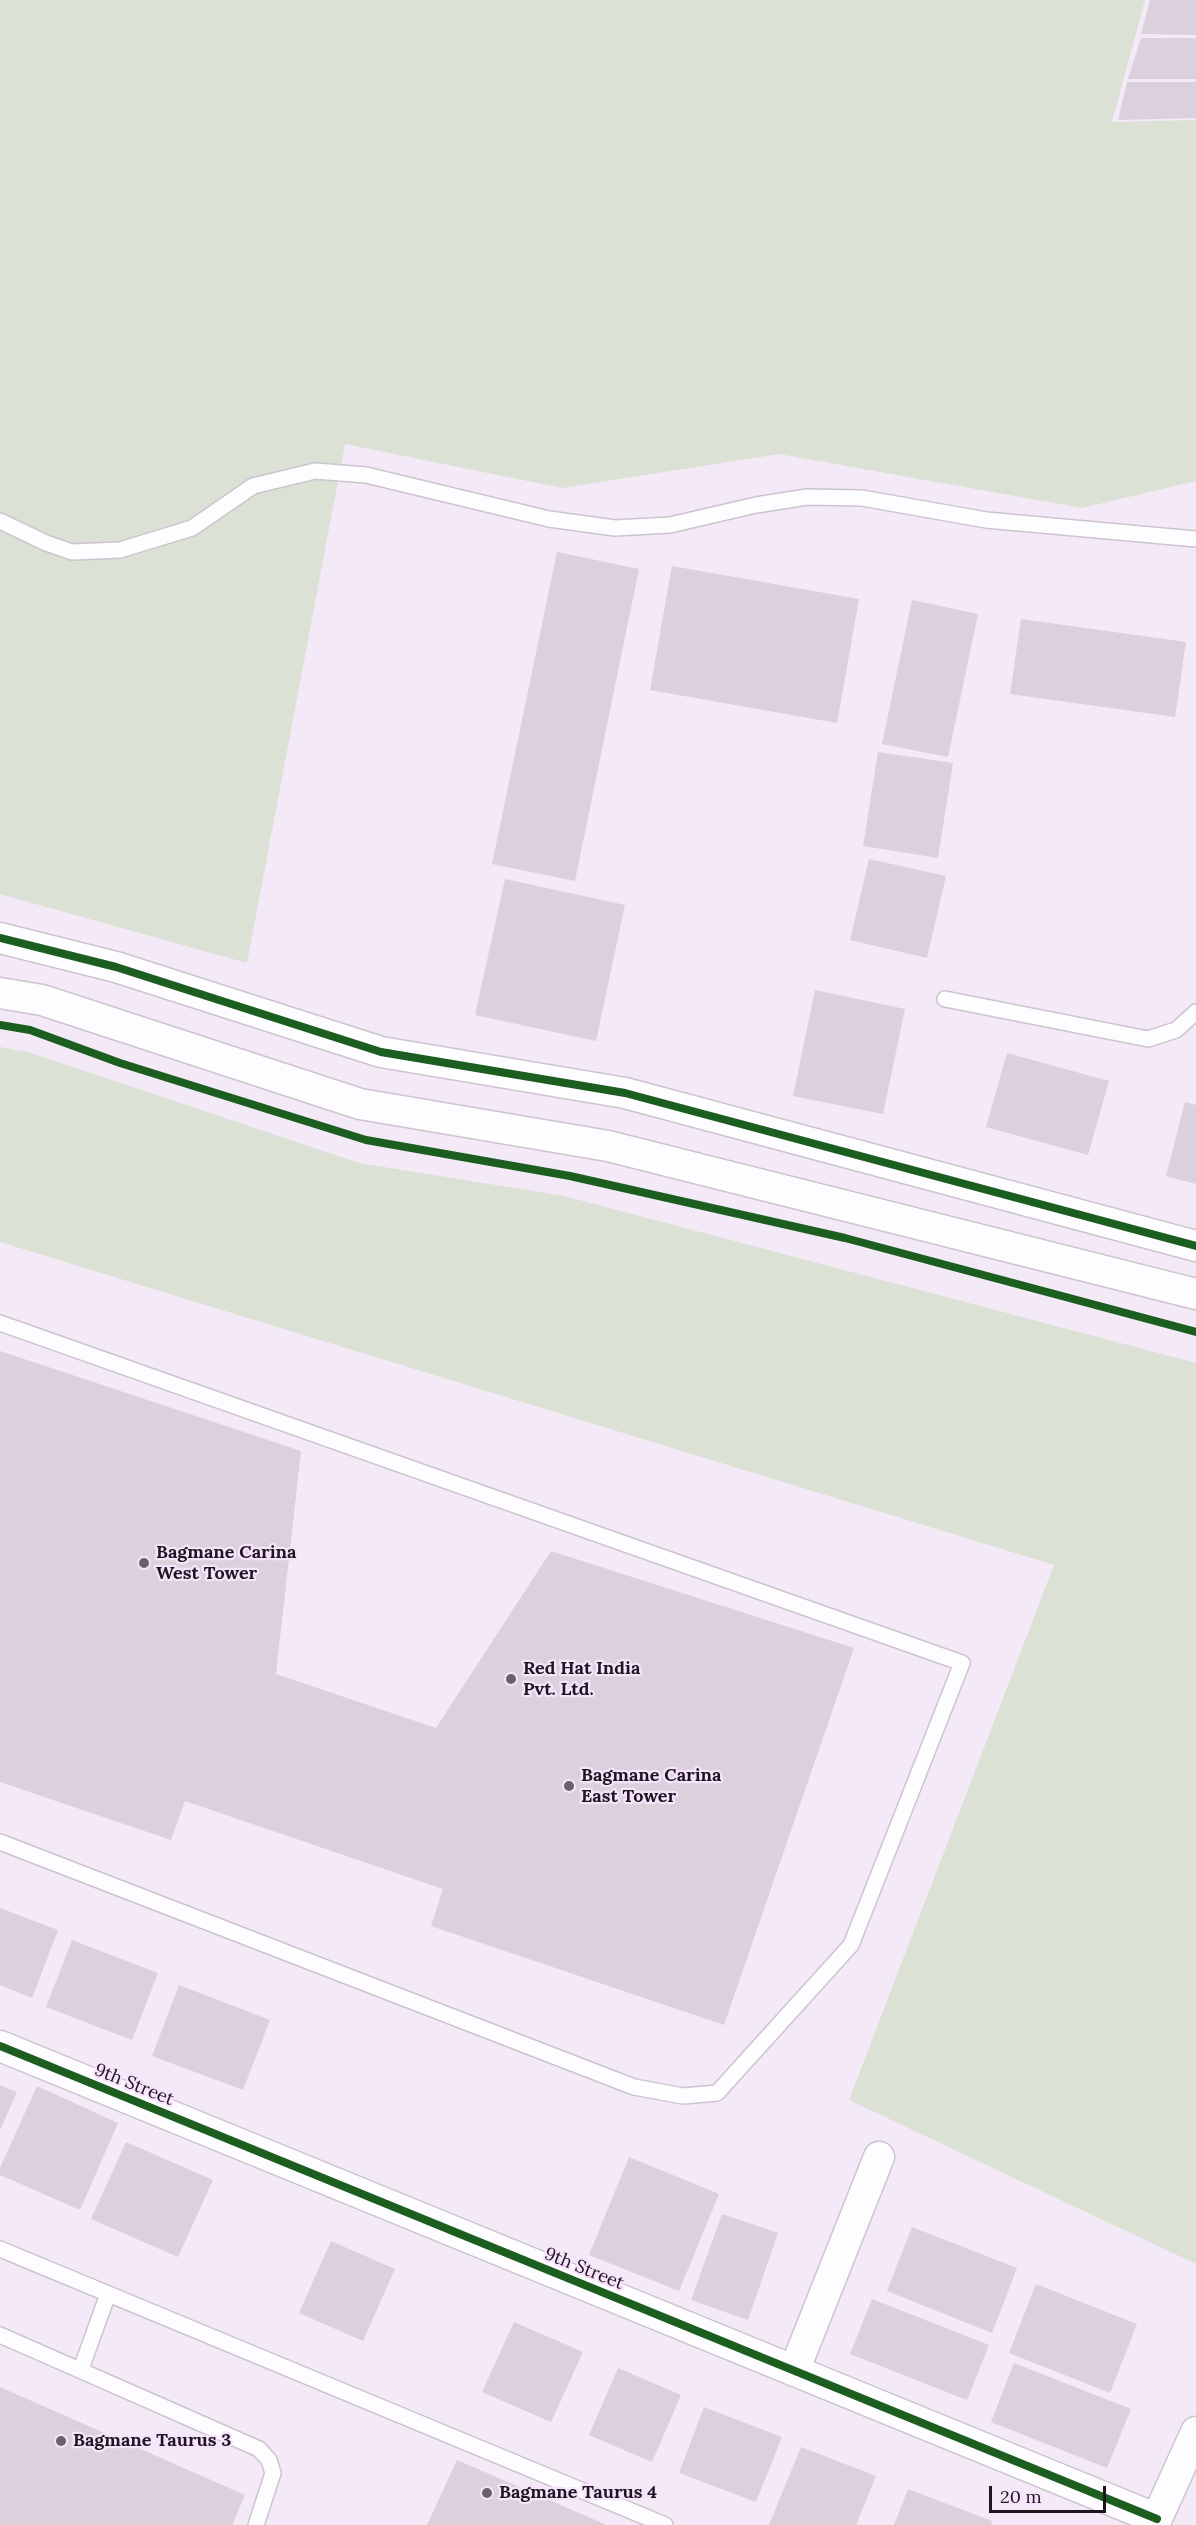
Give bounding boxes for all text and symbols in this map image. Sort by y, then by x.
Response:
place label: Bagmane Carina West Tower [156,1542,297,1584]
marker: Bagmane Carina West Tower [137,1556,151,1570]
place label: Red Hat India Pvt. Ltd. [523,1658,640,1700]
marker: Red Hat India Pvt. Ltd. [504,1672,518,1686]
place label: Bagmane Carina East Tower [581,1765,722,1808]
marker: Bagmane Carina East Tower [562,1779,576,1793]
street label: 9th Street [91,2059,177,2111]
street label: 9th Street [541,2243,627,2295]
place label: Bagmane Taurus 3 [73,2430,231,2452]
marker: Bagmane Taurus 3 [54,2434,68,2448]
scale bar [992,2474,1109,2512]
place label: Bagmane Taurus 4 [499,2482,657,2504]
text: 20 m [1000,2485,1042,2508]
marker: Bagmane Taurus 4 [480,2486,494,2500]

